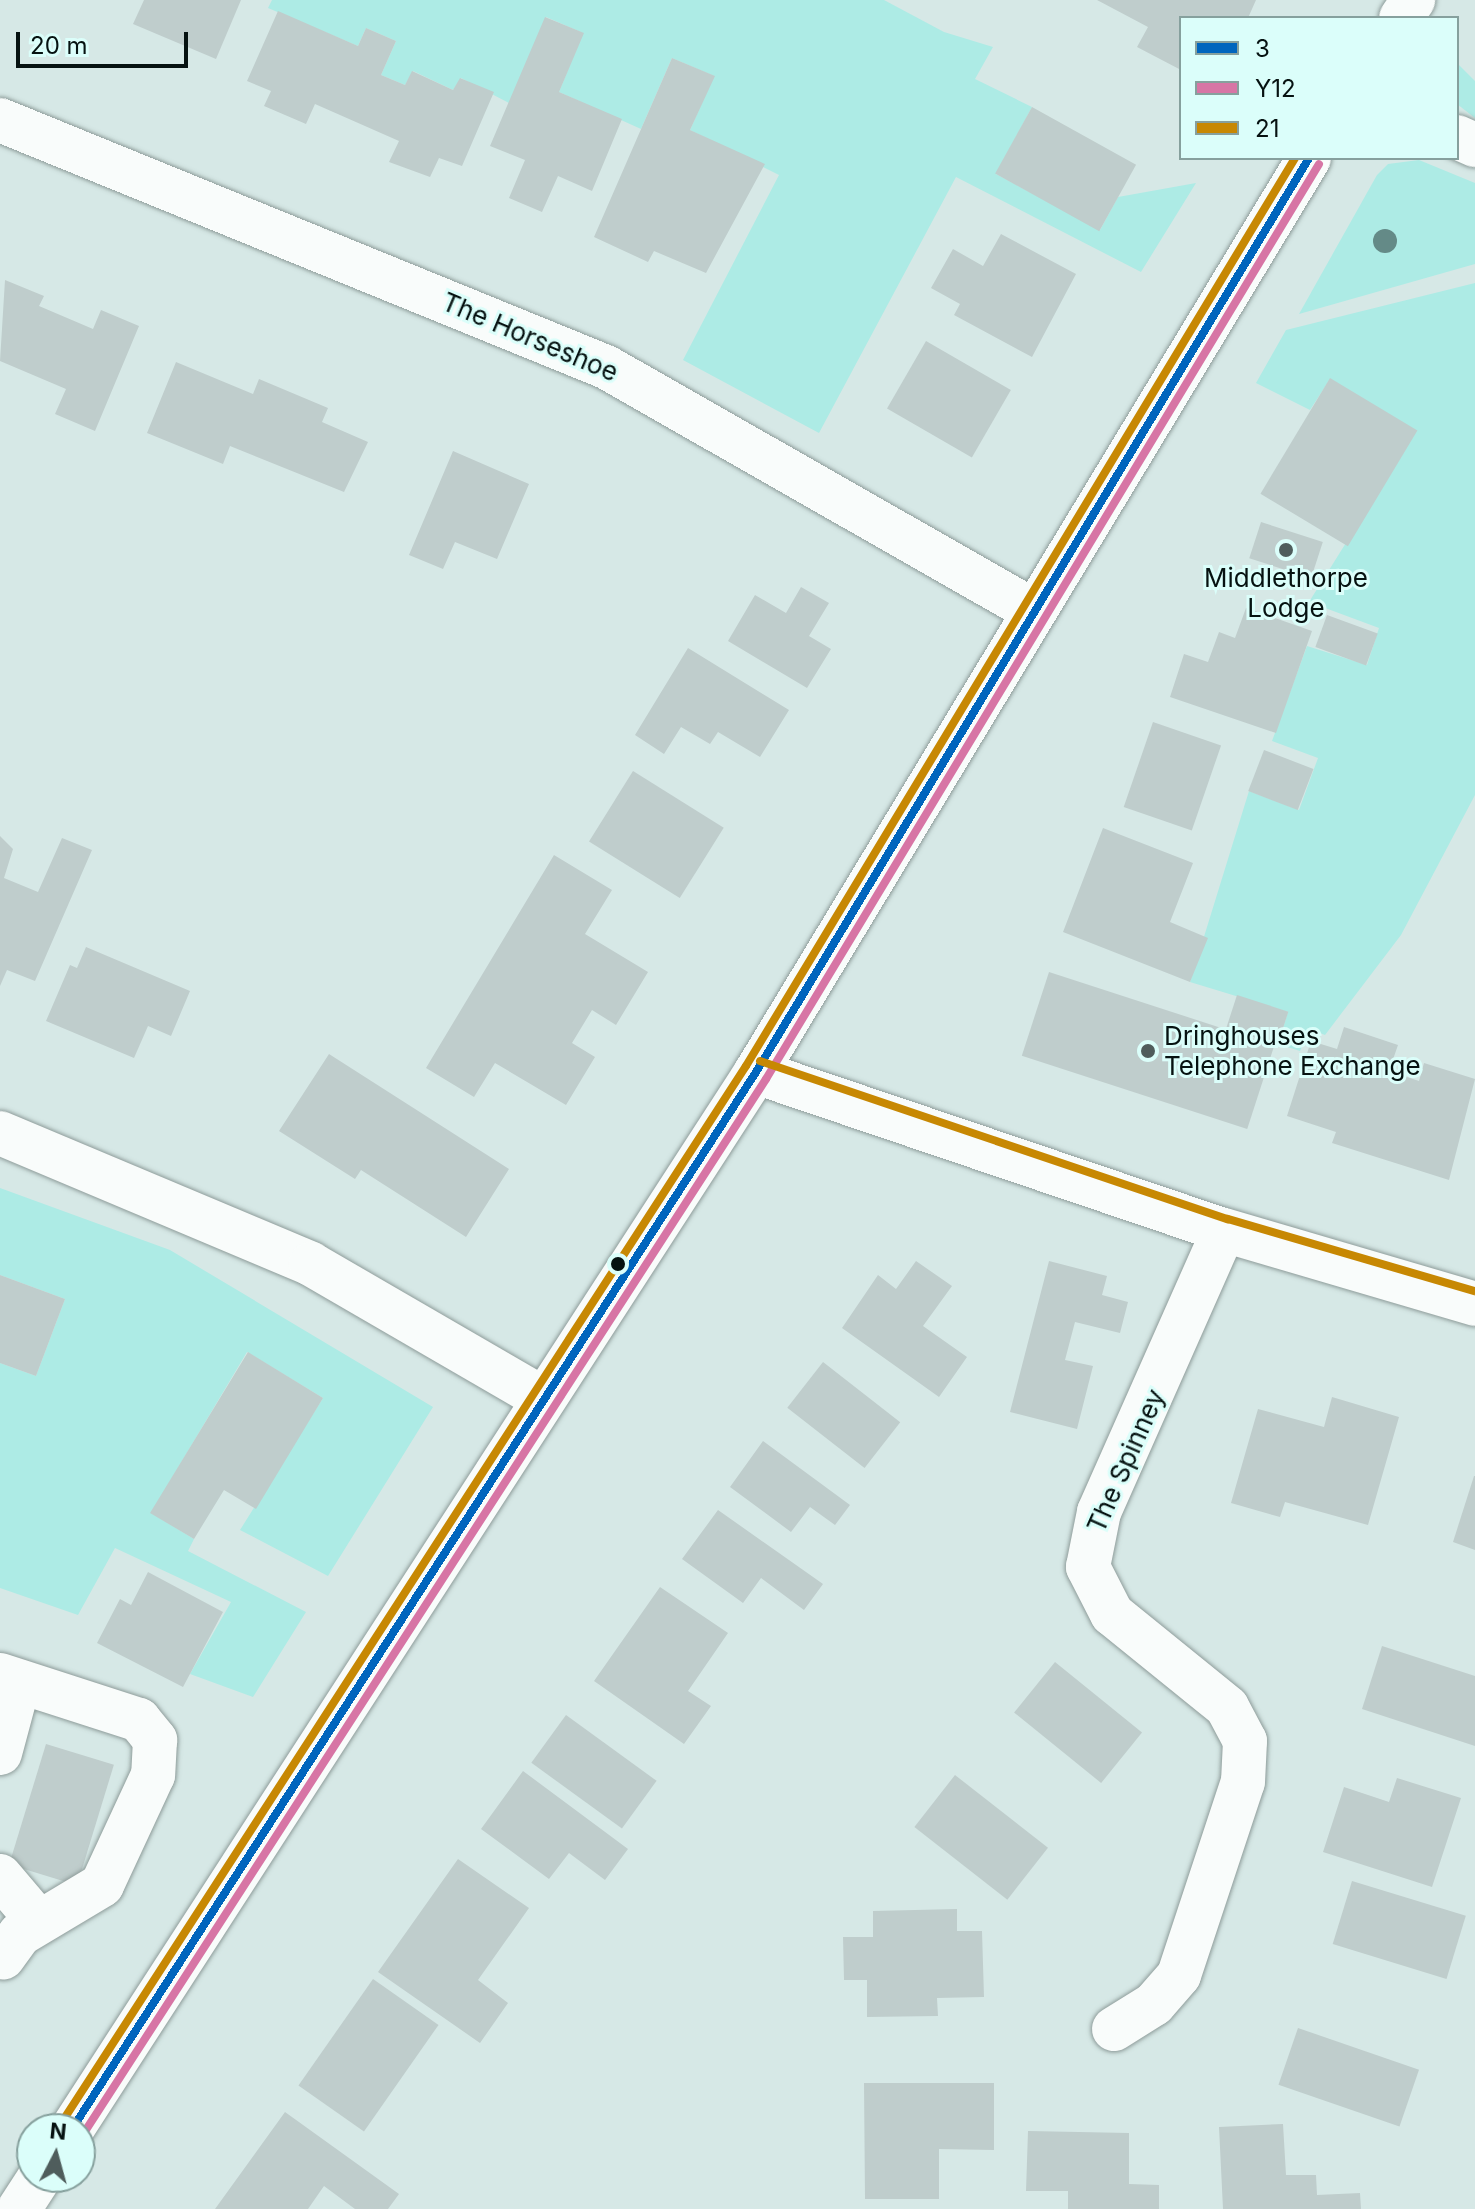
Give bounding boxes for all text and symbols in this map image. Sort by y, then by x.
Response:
scale bar [20,16,192,66]
legend [1179,16,1459,160]
text: 20 m [30,31,88,60]
text: 3 [1255,34,1270,63]
text: Y12 [1255,74,1296,103]
text: 21 [1255,114,1279,143]
street label: The Horseshoe [437,286,623,388]
marker: Middlethorpe Lodge [1277,541,1295,559]
place label: Middlethorpe Lodge [1204,562,1368,624]
place label: Dringhouses Telephone Exchange [1164,1020,1421,1082]
marker: Dringhouses Telephone Exchange [1139,1042,1157,1060]
unlabelled marker [610,1256,626,1272]
street label: The Spinney [1081,1385,1171,1537]
north arrow [16,2113,96,2193]
text: N [49,2117,68,2145]

